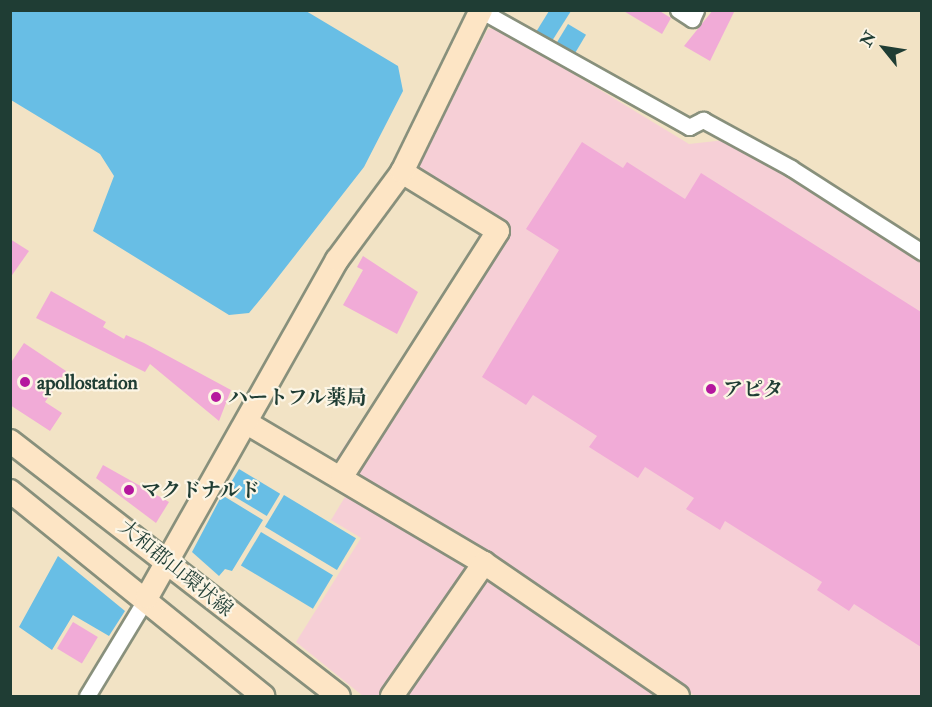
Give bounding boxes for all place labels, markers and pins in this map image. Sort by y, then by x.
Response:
place label: apollostation [37,370,138,394]
marker: apollostation [18,375,32,389]
place label: アピタ [723,377,783,401]
marker: アピタ [704,382,718,396]
place label: ハートフル薬局 [228,385,368,409]
marker: ハートフル薬局 [209,390,223,404]
place label: マクドナルド [141,478,261,502]
marker: マクドナルド [122,483,136,497]

